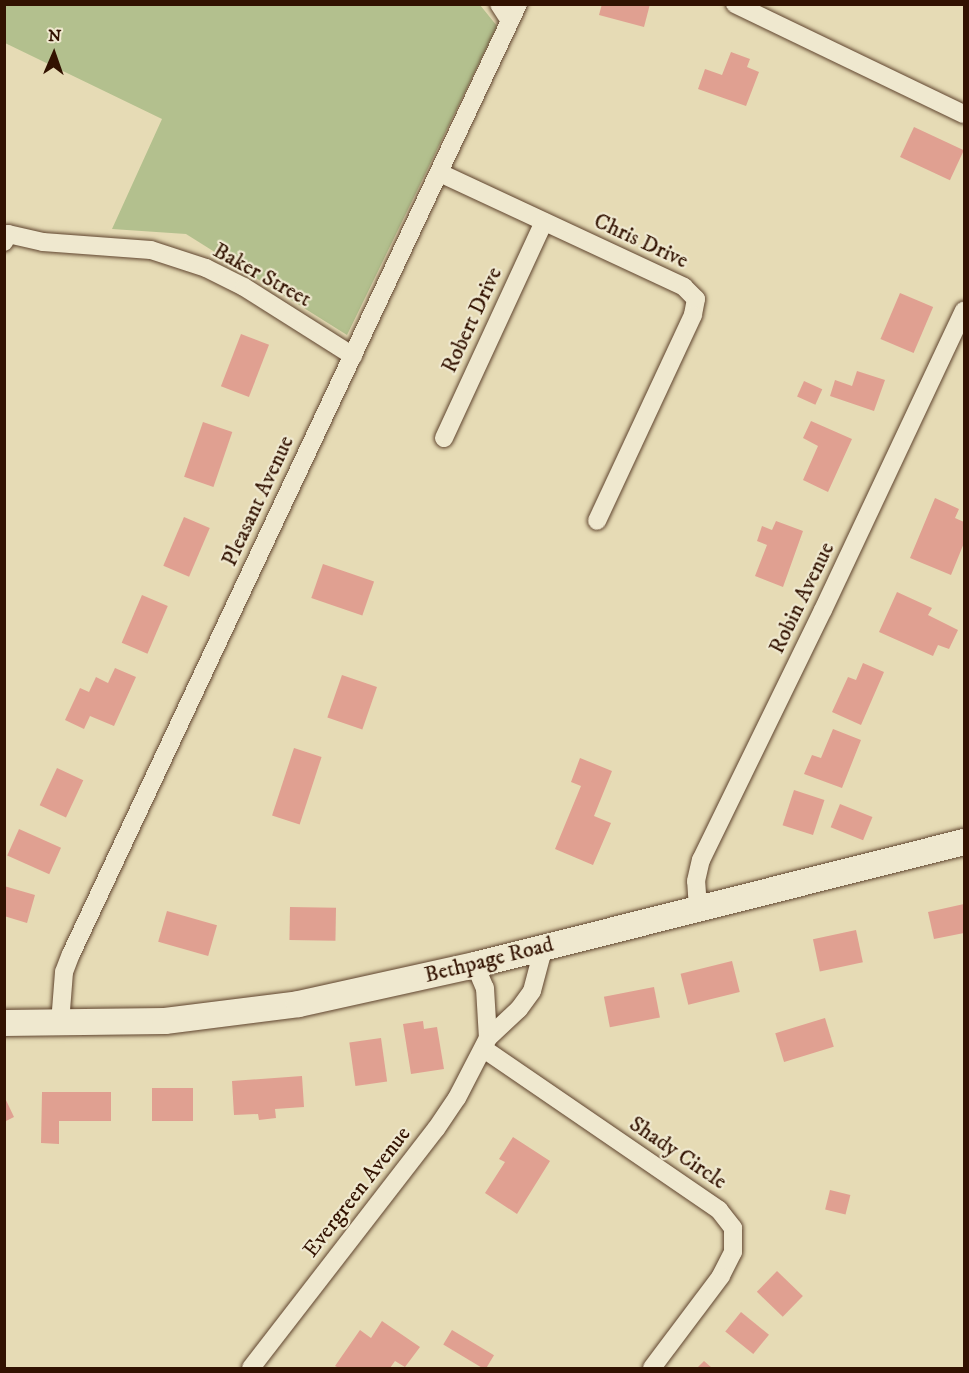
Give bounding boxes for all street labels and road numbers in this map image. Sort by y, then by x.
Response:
street label: Chris Drive [590,208,692,274]
street label: Baker Street [208,237,316,313]
street label: Robert Drive [436,263,508,377]
street label: Pleasant Avenue [216,432,300,570]
street label: Robin Avenue [764,538,840,658]
street label: Bethpage Road [422,931,556,989]
street label: Shady Circle [624,1111,732,1195]
street label: Evergreen Avenue [298,1121,416,1263]

